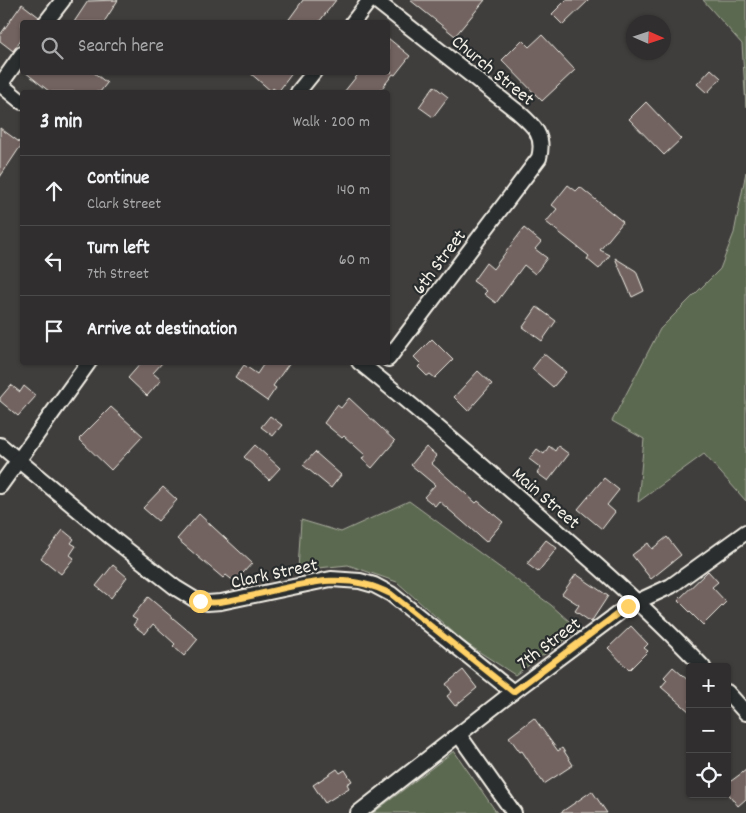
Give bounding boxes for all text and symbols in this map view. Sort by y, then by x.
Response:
north arrow [626,15,671,60]
search box [20,20,390,75]
street label: Church Street [444,30,539,114]
icon: search [38,34,66,62]
text: Search here [78,34,164,61]
text: 3 min [40,108,82,138]
text: Walk · 200 m [293,111,370,134]
text: Continue [87,166,149,193]
icon: ahead [40,177,68,205]
text: 140 m [336,179,370,202]
text: Clark Street [87,193,161,216]
street label: 6th Street [407,225,474,301]
text: Turn left [87,236,150,263]
icon: left [40,247,68,275]
text: 60 m [339,249,370,272]
text: 7th Street [87,263,149,286]
icon: arrive [40,317,68,345]
text: Arrive at destination [87,317,237,344]
street label: Main Street [505,462,585,537]
street label: Clark Street [229,553,321,598]
route start [189,590,212,613]
route end [617,595,640,618]
street label: 7th Street [513,612,588,678]
map controls [686,663,731,798]
button: + [686,663,731,708]
button: − [686,708,731,753]
button: locate [686,753,731,798]

